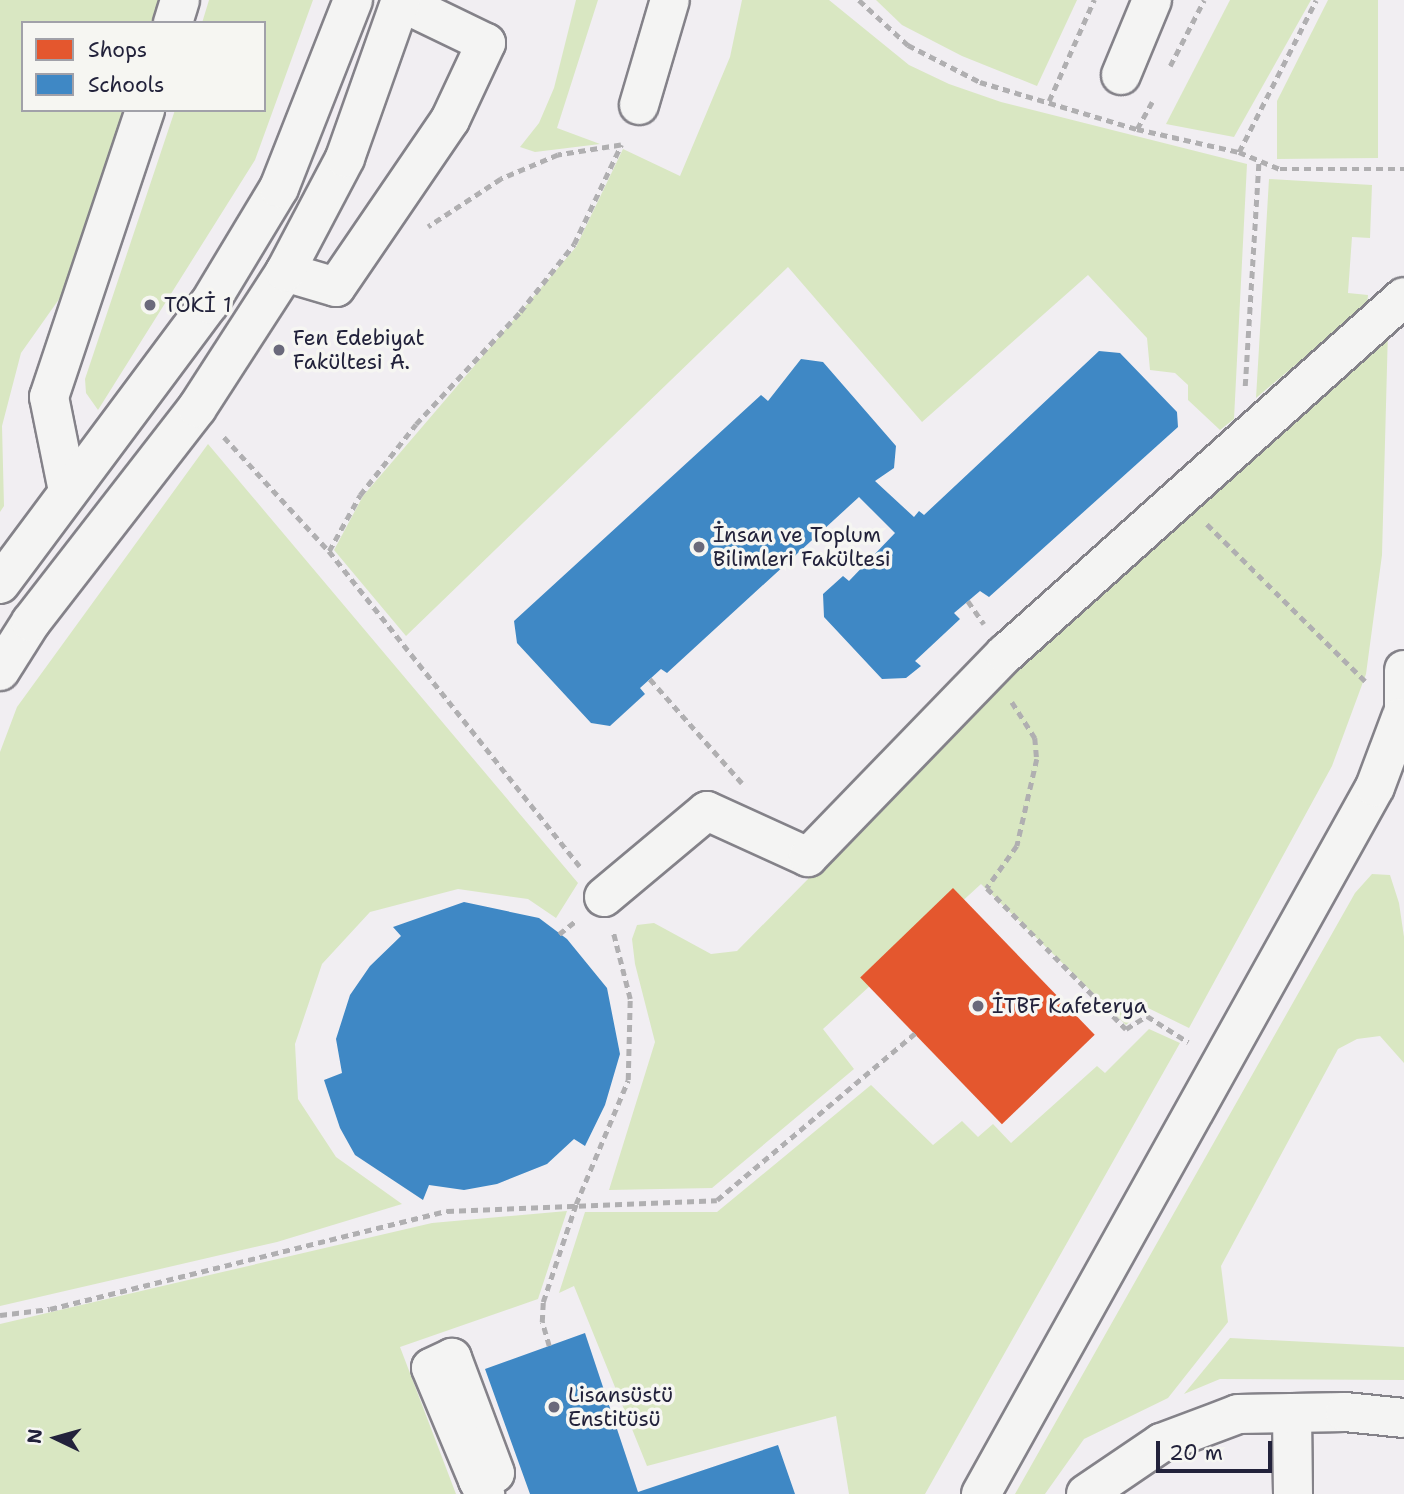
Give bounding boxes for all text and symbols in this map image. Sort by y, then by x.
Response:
legend [21,21,266,112]
text: Shops [88,36,147,64]
text: Schools [88,71,164,99]
place label: TOKİ 1 [164,292,232,318]
marker: TOKİ 1 [142,297,158,313]
place label: Fen Edebiyat Fakültesi A. [293,325,425,375]
marker: Fen Edebiyat Fakültesi A. [271,342,287,358]
place label: İnsan ve Toplum Bilimleri Fakültesi [713,522,891,572]
marker: İnsan ve Toplum Bilimleri Fakültesi [691,539,707,555]
place label: İTBF Kafeterya [992,993,1147,1019]
marker: İTBF Kafeterya [970,998,986,1014]
place label: Lisansüstü Enstitüsü [568,1382,673,1432]
marker: Lisansüstü Enstitüsü [546,1399,562,1415]
north arrow [21,1403,91,1473]
text: N [21,1428,48,1445]
scale bar [1159,1428,1274,1472]
text: 20 m [1169,1439,1223,1467]

